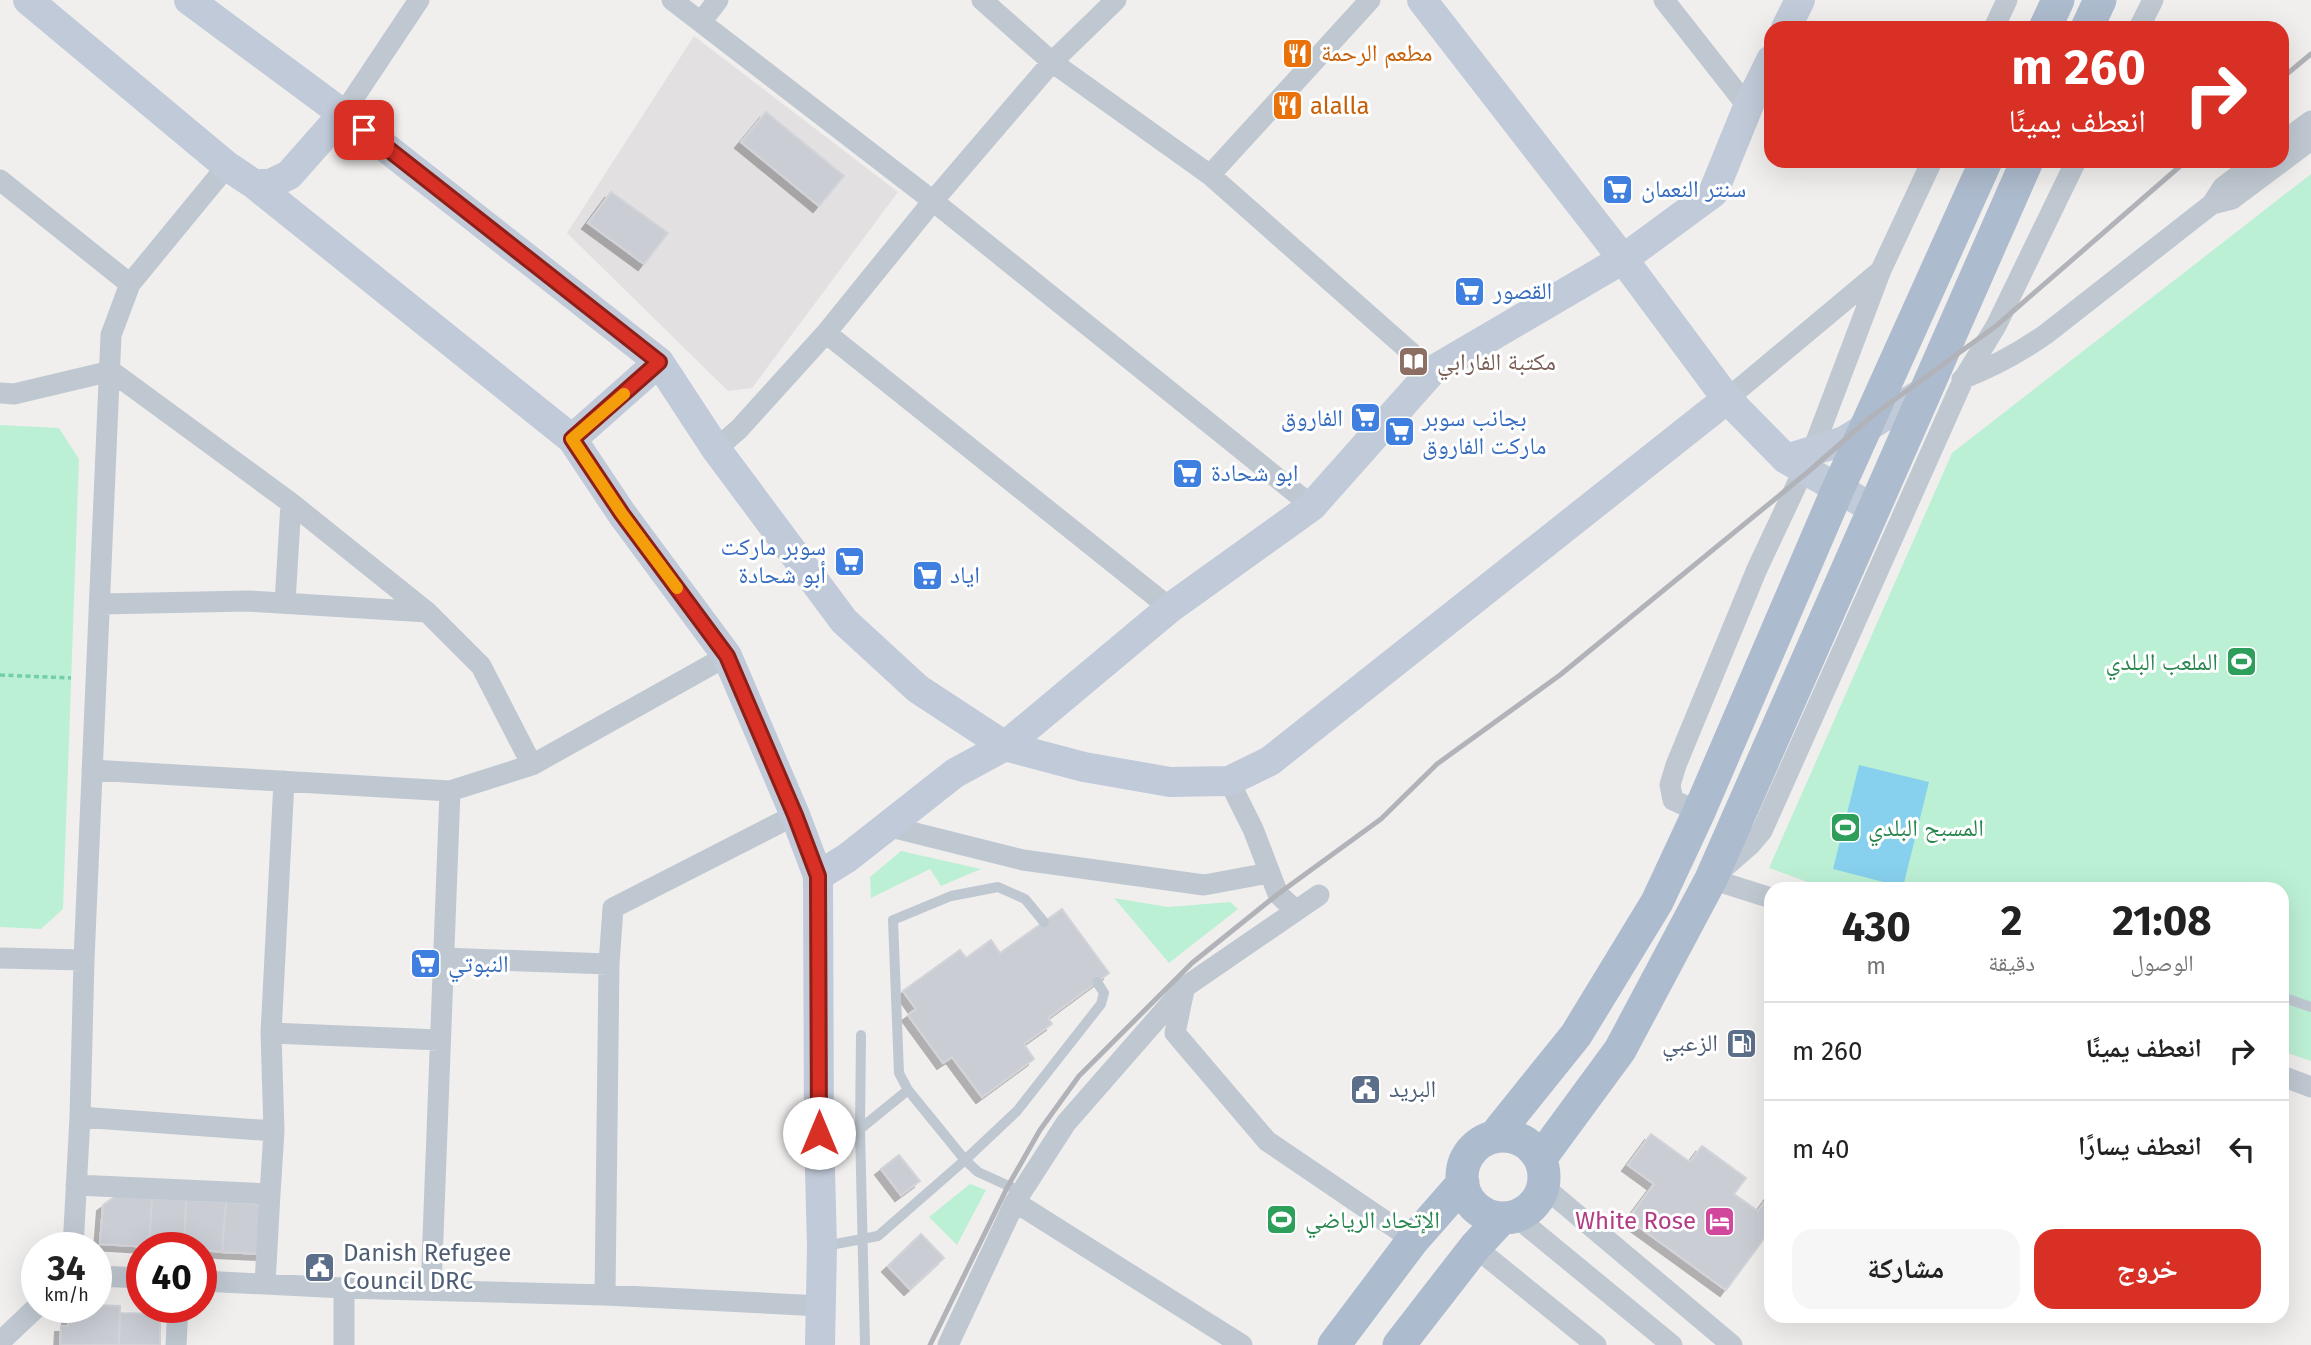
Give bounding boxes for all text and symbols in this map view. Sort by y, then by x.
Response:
restaurant icon: مطعم الرحمة [1281,36,1315,70]
text: 260 m [2011,38,2146,97]
place label: مطعم الرحمة [1321,39,1433,69]
icon: right [2170,49,2261,140]
restaurant icon: alalla [1270,89,1304,123]
place label: alalla [1310,92,1370,120]
pin [334,100,394,160]
text: انعطف يمينًا [2008,102,2146,140]
icon: arrive [345,111,383,149]
supermarket icon: سنتر النعمان [1601,172,1635,206]
place label: سنتر النعمان [1641,175,1746,203]
supermarket icon: القصور [1453,274,1487,308]
place label: القصور [1492,277,1552,305]
library icon: مكتبة الفارابي [1397,345,1431,379]
place label: مكتبة الفارابي [1437,348,1556,381]
supermarket icon: الفاروق [1349,401,1383,435]
place label: الفاروق [1281,404,1343,432]
place label: بجانب سوبر ماركت الفاروق [1421,404,1546,460]
supermarket icon: بجانب سوبر ماركت الفاروق [1382,415,1416,449]
supermarket icon: ابو شحادة [1171,456,1205,490]
place label: ابو شحادة [1211,459,1298,487]
place label: سوبر ماركت أبو شحادة [720,533,826,589]
supermarket icon: سوبر ماركت أبو شحادة [832,544,866,578]
supermarket icon: اياد [910,558,944,592]
place label: اياد [950,561,980,589]
sports icon: الملعب البلدي [2224,645,2258,679]
place label: الملعب البلدي [2106,648,2218,681]
sports icon: المسبح البلدي [1828,811,1862,845]
place label: المسبح البلدي [1868,814,1984,847]
text: 2 [2001,896,2022,946]
text: 21:08 [2112,896,2212,946]
text: 430 [1841,902,1911,952]
supermarket icon: النبوتي [408,947,442,981]
text: دقيقة [1988,949,2035,977]
text: الوصول [2130,949,2194,977]
place label: النبوتي [448,950,509,983]
text: m [1866,952,1886,980]
fuel station icon: الزعبي [1724,1026,1758,1060]
place label: الزعبي [1662,1029,1718,1062]
icon: right [2223,1032,2261,1070]
text: انعطف يمينًا [2086,1033,2202,1064]
text: 260 m [1792,1036,1862,1067]
public building icon: البريد [1349,1072,1383,1106]
place label: البريد [1389,1075,1436,1103]
position arrow [782,1096,856,1170]
icon: left [2223,1130,2261,1168]
text: انعطف يسارًا [2078,1131,2202,1162]
text: 40 m [1792,1134,1850,1165]
sports icon: الإتحاد الرياضي [1265,1203,1299,1237]
hotel icon: White Rose [1702,1204,1736,1238]
place label: الإتحاد الرياضي [1305,1206,1440,1239]
place label: White Rose [1575,1207,1696,1235]
button: مشاركة [1792,1229,2020,1309]
button: خروج [2034,1229,2261,1309]
speed limit sign: 40 [126,1232,217,1323]
place label: Danish Refugee Council DRC [343,1239,511,1295]
text: 34 [48,1247,85,1289]
public building icon: Danish Refugee Council DRC [303,1250,337,1284]
text: km/h [44,1284,89,1306]

